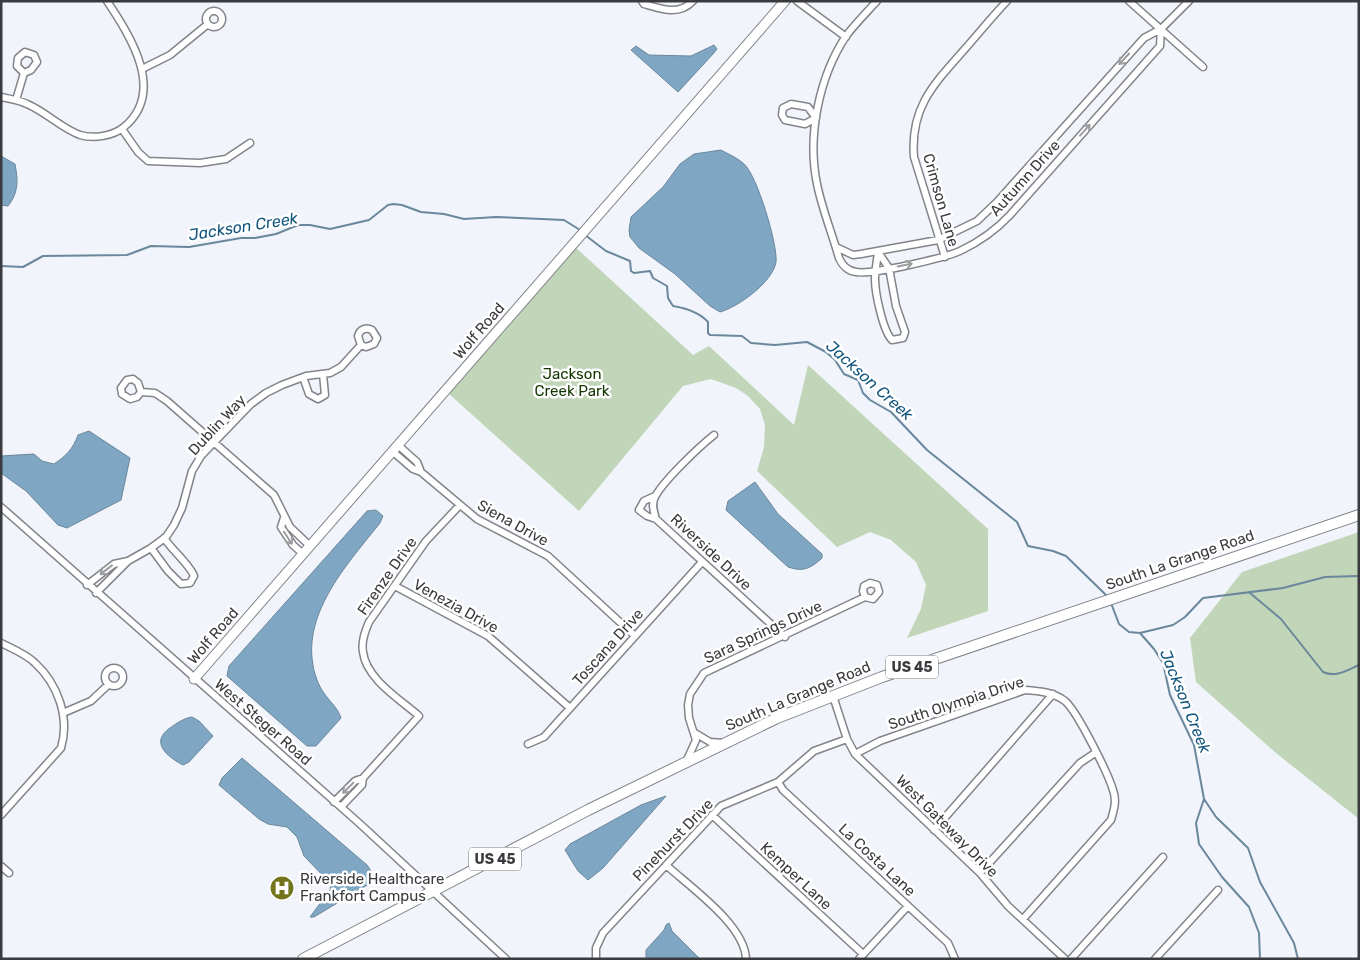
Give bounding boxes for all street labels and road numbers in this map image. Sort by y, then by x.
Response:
street label: Autumn Drive [986,136,1064,220]
street label: Crimson Lane [919,151,963,249]
street label: Wolf Road [450,299,508,363]
street label: Dublin Way [184,391,250,459]
street label: Siena Drive [474,496,552,550]
street label: Riverside Drive [667,510,755,594]
street label: South La Grange Road [1103,526,1257,594]
street label: Firenze Drive [353,534,421,618]
street label: Venezia Drive [410,575,502,637]
street label: Sara Springs Drive [701,597,825,667]
street label: Wolf Road [184,604,242,668]
street label: Toscana Drive [569,605,647,689]
road number: US 45 [886,656,938,679]
street label: South La Grange Road [723,657,873,735]
street label: South Olympia Drive [886,673,1026,733]
street label: West Steger Road [211,675,315,769]
street label: West Gateway Drive [892,771,1002,881]
street label: Pinehurst Drive [629,795,717,885]
street label: La Costa Lane [835,820,919,900]
street label: Kemper Lane [757,838,835,914]
road number: US 45 [469,848,521,871]

